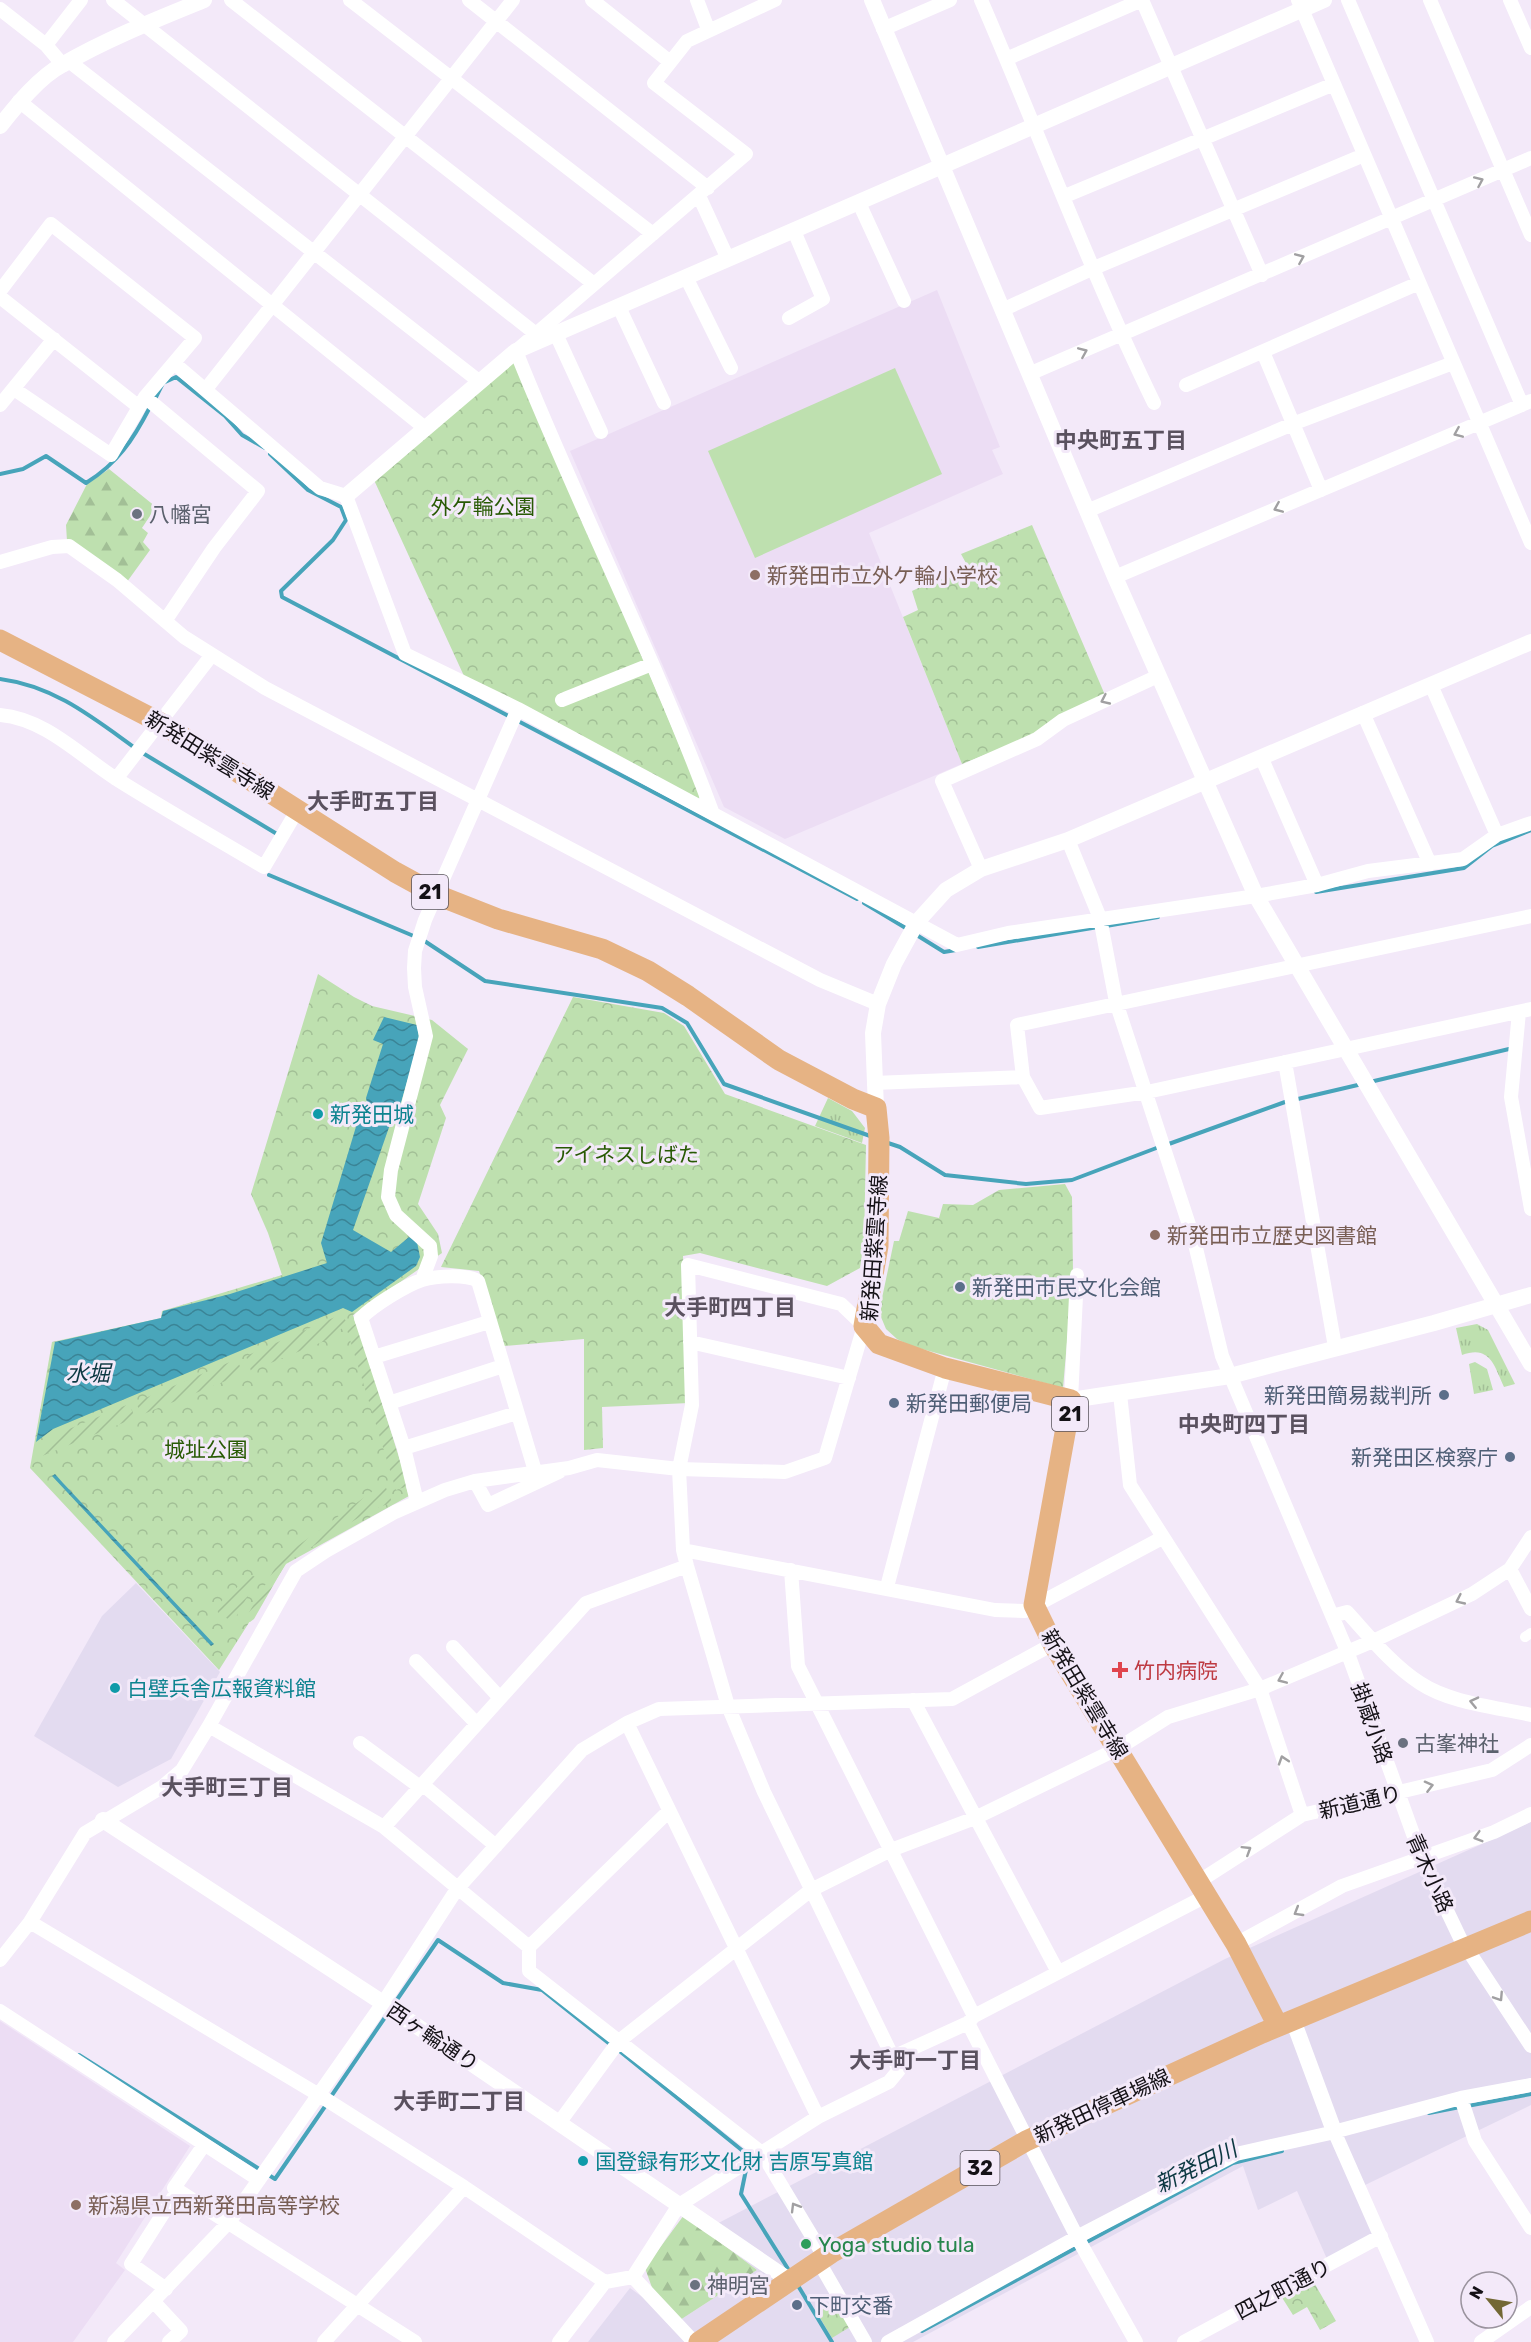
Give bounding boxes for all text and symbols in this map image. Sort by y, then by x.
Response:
one-way arrow [1473,176,1484,188]
one-way arrow [1294,253,1305,265]
one-way arrow [1076,347,1087,359]
one-way arrow [1453,426,1464,438]
district label: 中央町五丁目 [1055,427,1187,454]
park label: 外ケ輪公園 [431,494,536,519]
one-way arrow [1273,501,1284,513]
place label: 八幡宮 [149,502,212,527]
marker: 八幡宮 [130,507,144,521]
place label: 新発田市立外ケ輪小学校 [767,563,998,588]
marker: 新発田市立外ケ輪小学校 [748,568,762,582]
one-way arrow [1101,693,1112,705]
street label: 新発田紫雲寺線 [141,705,279,805]
district label: 大手町五丁目 [307,788,439,815]
road number: 21 [412,875,448,909]
place label: 新発田城 [330,1102,414,1127]
marker: 新発田城 [311,1107,325,1121]
park label: アイネスしばた [553,1142,699,1167]
street label: 新発田紫雲寺線 [856,1174,892,1322]
place label: 新発田市立歴史図書館 [1167,1223,1377,1248]
marker: 新発田市立歴史図書館 [1148,1228,1162,1242]
place label: 新発田市民文化会館 [972,1275,1161,1300]
marker: 新発田市民文化会館 [953,1280,967,1294]
district label: 大手町四丁目 [664,1294,796,1321]
water label: 水堀 [66,1360,113,1387]
place label: 新発田簡易裁判所 [1264,1383,1432,1408]
marker: 新発田簡易裁判所 [1437,1388,1451,1402]
place label: 新発田郵便局 [906,1391,1032,1416]
marker: 新発田郵便局 [887,1396,901,1410]
road number: 21 [1052,1397,1088,1431]
district label: 中央町四丁目 [1178,1411,1310,1438]
park label: 城址公園 [164,1437,248,1462]
place label: 新発田区検察庁 [1351,1445,1498,1470]
marker: 新発田区検察庁 [1503,1450,1517,1464]
one-way arrow [1456,1593,1467,1605]
street label: 新発田紫雲寺線 [1036,1625,1134,1763]
place label: 竹内病院 [1134,1658,1218,1683]
marker: 竹内病院 [1111,1661,1129,1679]
one-way arrow [1278,1672,1289,1684]
place label: 白壁兵舎広報資料館 [127,1676,316,1701]
street label: 掛蔵小路 [1347,1679,1397,1767]
marker: 白壁兵舎広報資料館 [108,1681,122,1695]
one-way arrow [1469,1696,1479,1709]
place label: 古峯神社 [1415,1731,1499,1756]
marker: 古峯神社 [1396,1736,1410,1750]
one-way arrow [1278,1755,1291,1766]
district label: 大手町三丁目 [161,1774,293,1801]
street label: 新道通り [1316,1780,1404,1824]
one-way arrow [1424,1780,1434,1793]
street label: 青木小路 [1401,1830,1459,1916]
one-way arrow [1473,1830,1483,1842]
one-way arrow [1241,1846,1252,1857]
one-way arrow [1294,1904,1304,1916]
one-way arrow [1492,1991,1503,2002]
street label: 西ヶ輪通り [382,1997,484,2077]
district label: 大手町一丁目 [849,2047,981,2074]
street label: 新発田停車場線 [1030,2064,1174,2148]
district label: 大手町二丁目 [393,2088,525,2115]
water label: 新発田川 [1151,2135,1243,2198]
place label: 国登録有形文化財 吉原写真館 [595,2149,873,2174]
road number: 32 [960,2151,1000,2185]
marker: 国登録有形文化財 吉原写真館 [576,2154,590,2168]
place label: 新潟県立西新発田高等学校 [88,2193,340,2218]
marker: 新潟県立西新発田高等学校 [69,2198,83,2212]
one-way arrow [791,2203,802,2213]
place label: Yoga studio tula [818,2232,975,2257]
marker: Yoga studio tula [799,2237,813,2251]
street label: 四之町通り [1231,2253,1335,2325]
north arrow [1459,2270,1519,2330]
place label: 神明宮 [707,2273,770,2298]
marker: 神明宮 [688,2278,702,2292]
text: N [1465,2283,1488,2302]
place label: 下町交番 [809,2293,893,2318]
marker: 下町交番 [790,2298,804,2312]

